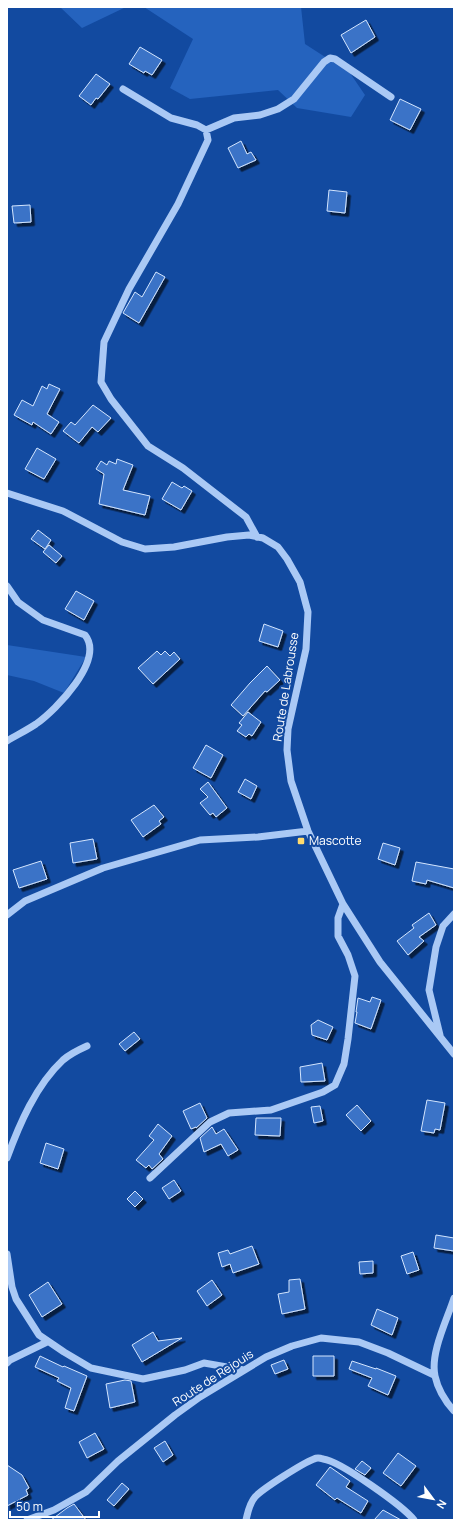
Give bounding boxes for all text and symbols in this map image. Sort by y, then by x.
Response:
street label: Route de Labrousse [268,631,303,743]
place label: Mascotte [309,832,362,849]
marker: Mascotte [296,836,306,846]
street label: Route de Rejouis [169,1345,256,1410]
north arrow [413,1479,453,1519]
scale bar [10,1493,99,1519]
text: N [433,1497,450,1512]
text: 50 m [16,1498,43,1515]

